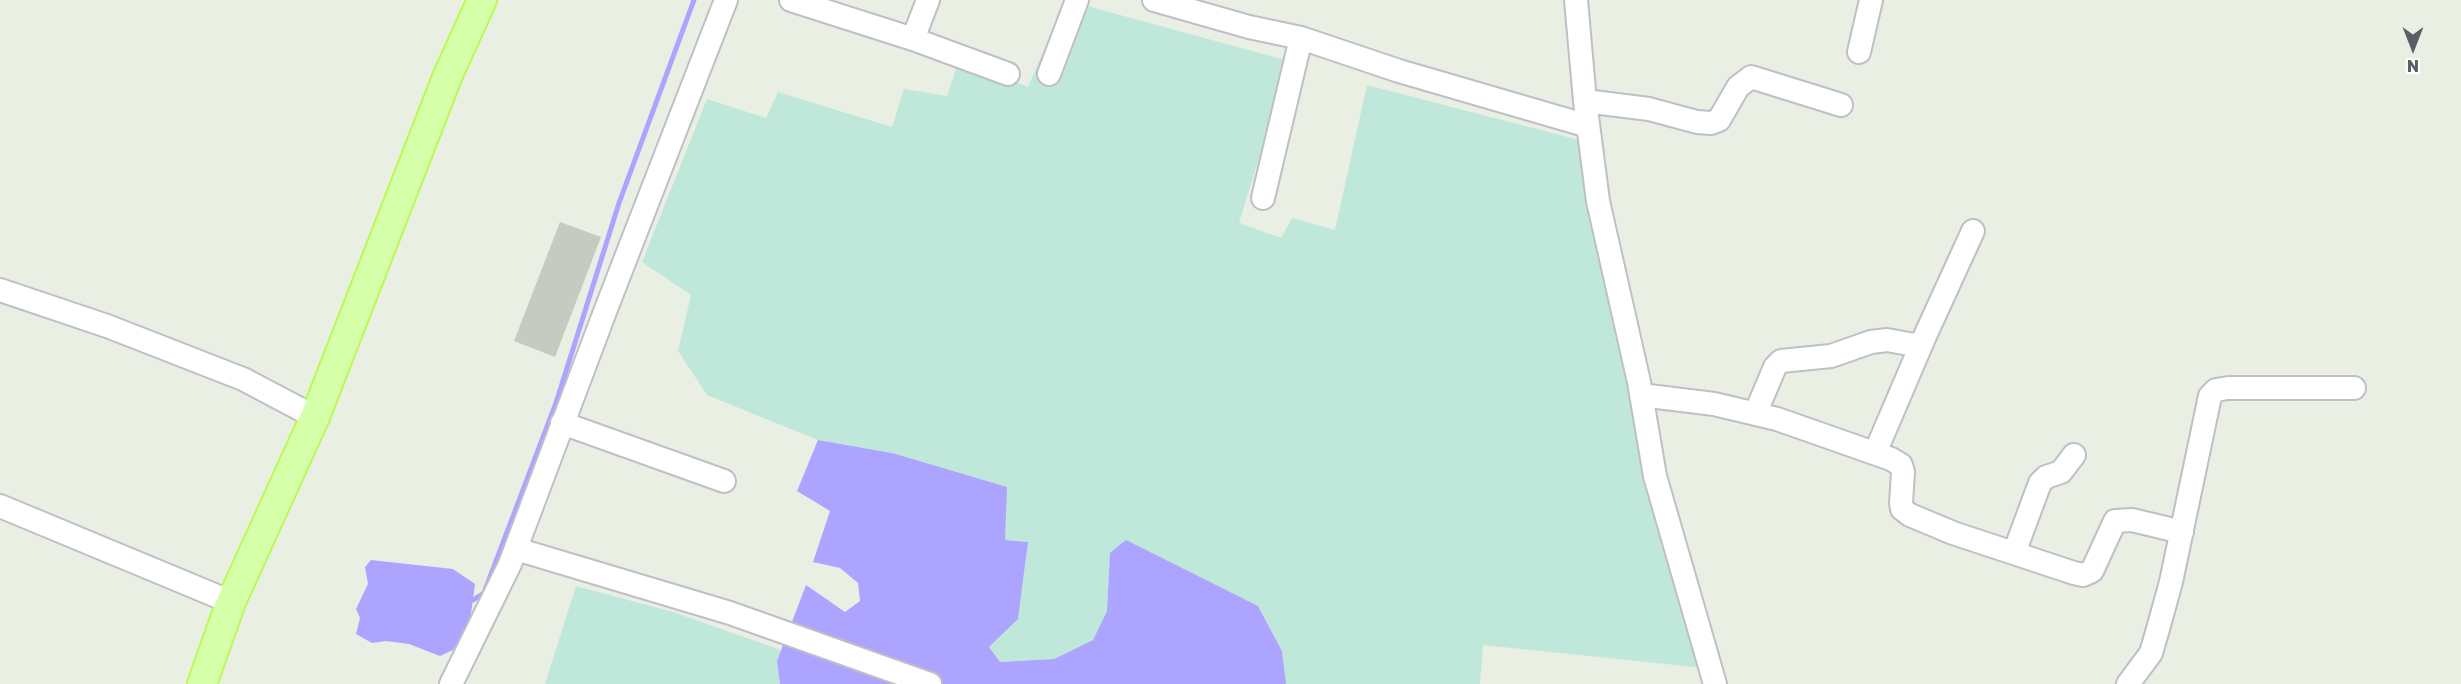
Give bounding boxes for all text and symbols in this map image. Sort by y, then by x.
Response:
north arrow [2383,18,2443,78]
text: N [2407,56,2419,76]

